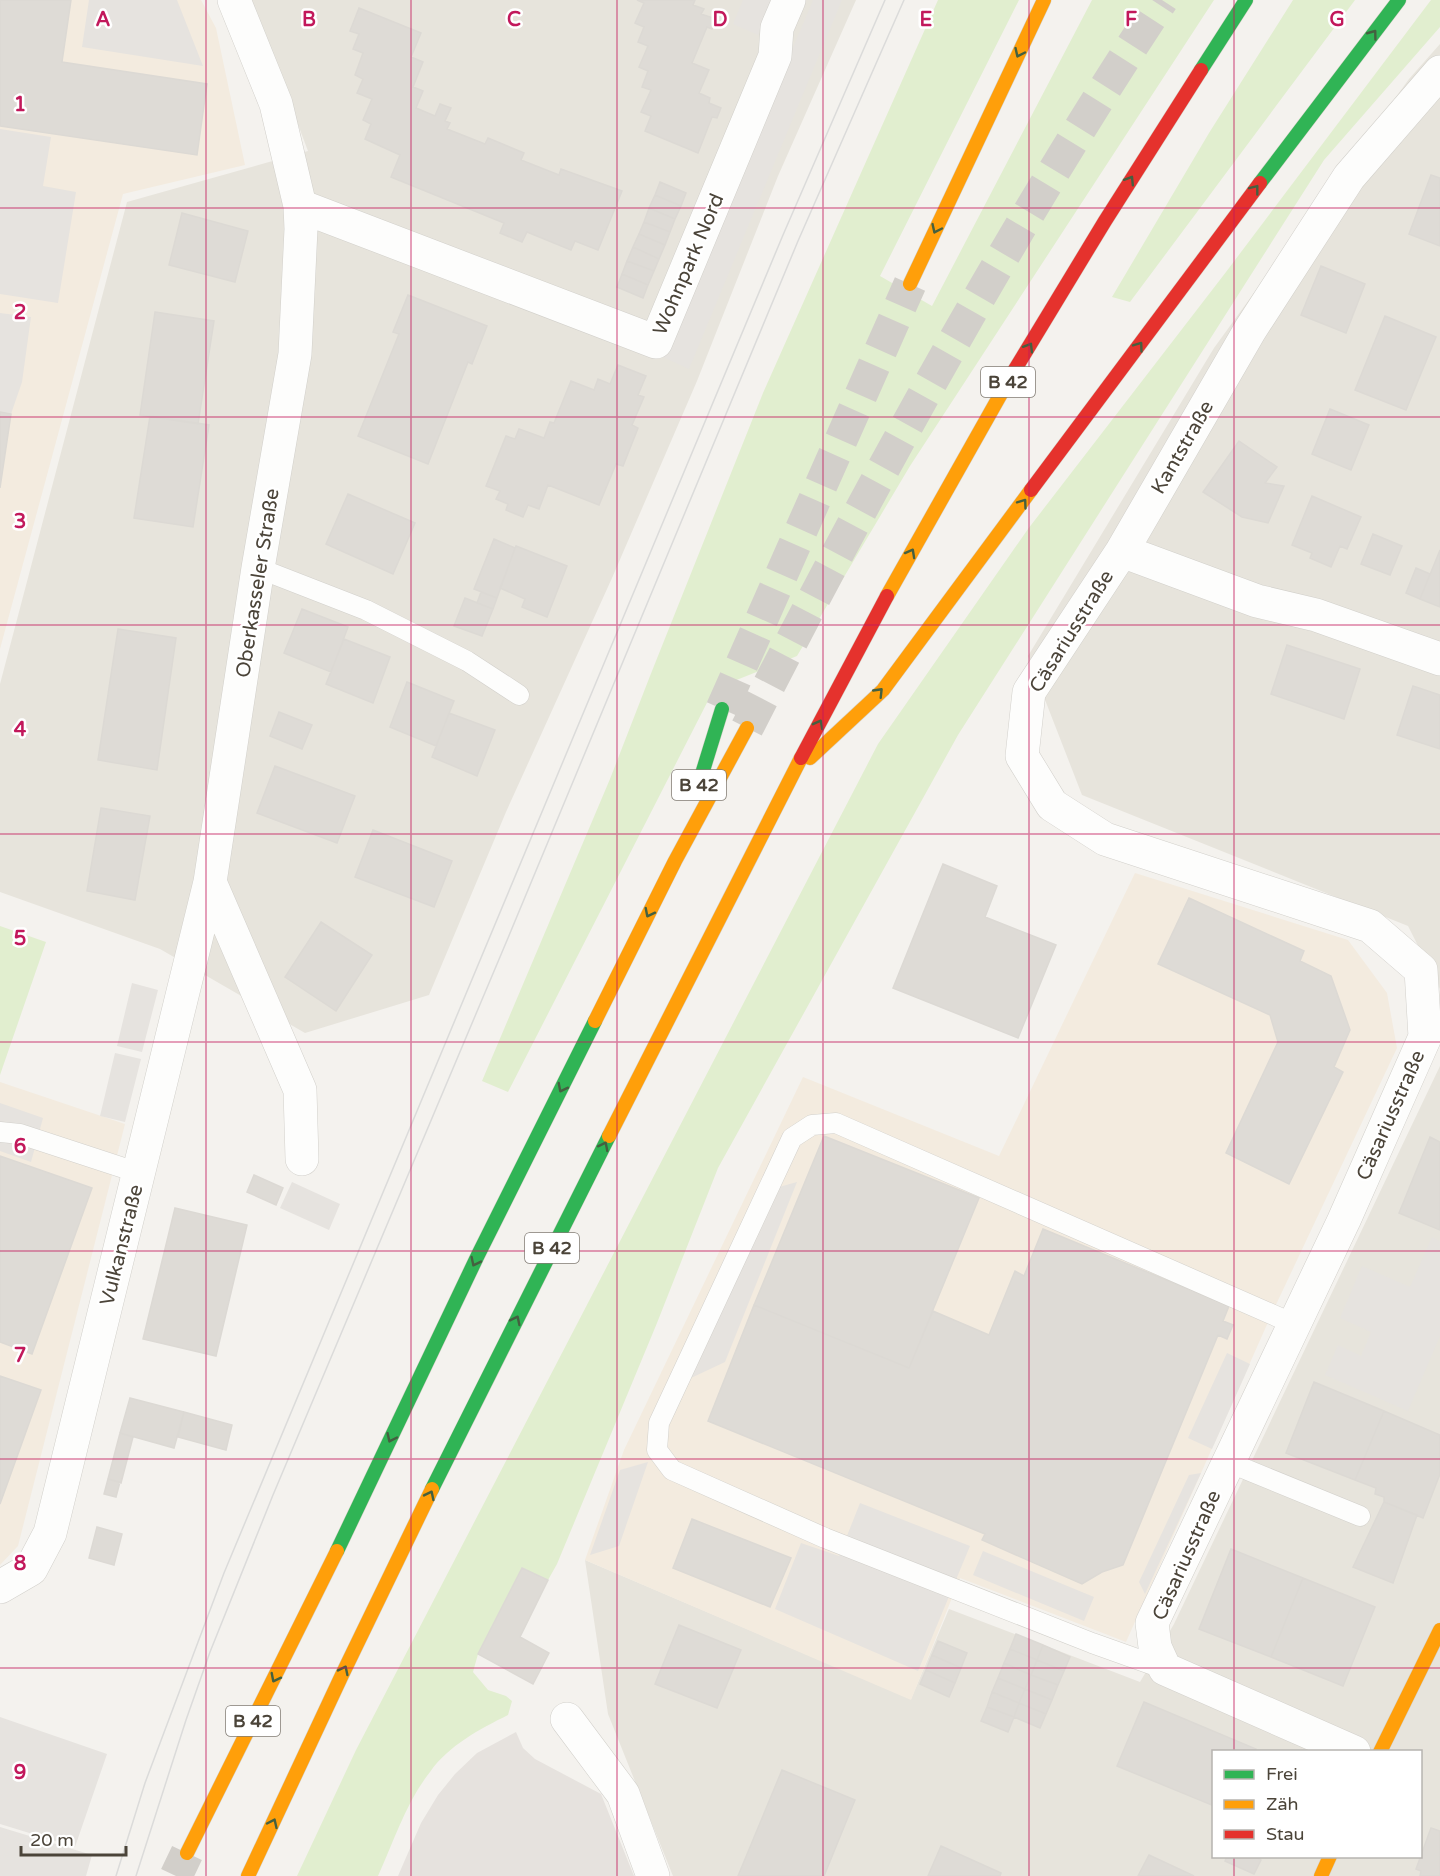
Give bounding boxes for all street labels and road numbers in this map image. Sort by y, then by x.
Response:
street label: Wohnpark Nord [648,190,730,339]
road number: B 42 [981,367,1035,397]
street label: Kantstraße [1147,397,1219,498]
street label: Oberkasseler Straße [231,487,285,679]
street label: Cäsariusstraße [1025,566,1119,697]
road number: B 42 [672,770,726,800]
street label: Cäsariusstraße [1351,1047,1430,1184]
street label: Vulkanstraße [95,1182,149,1308]
road number: B 42 [525,1233,579,1263]
street label: Cäsariusstraße [1147,1487,1226,1624]
road number: B 42 [226,1706,280,1736]

